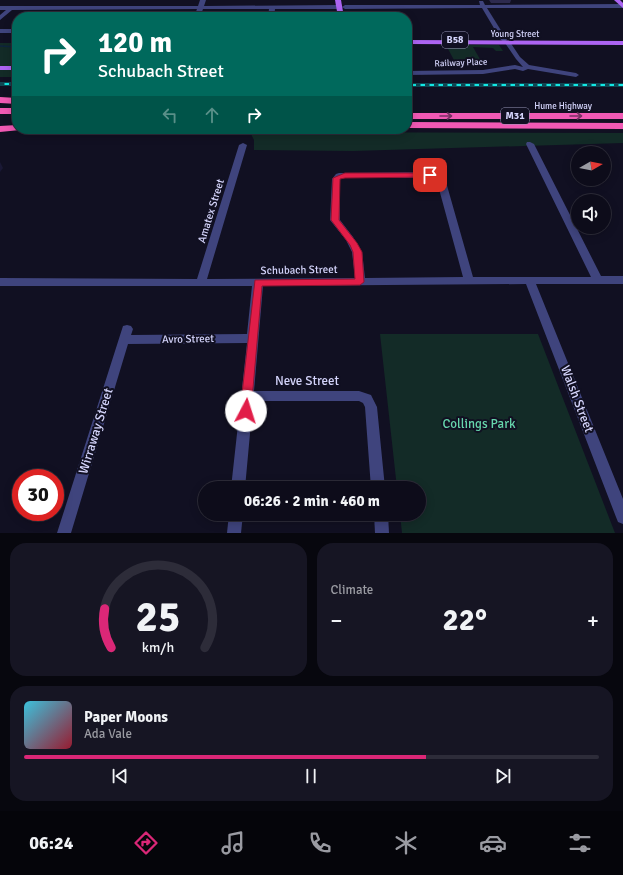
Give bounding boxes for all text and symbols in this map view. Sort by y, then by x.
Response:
text: 120 m [98,26,172,60]
icon: right [32,28,84,80]
street label: Young Street [491,29,539,40]
road number: B58 [442,32,468,48]
street label: Railway Place [434,57,488,69]
text: Schubach Street [98,60,224,82]
street label: Hume Highway [534,101,593,112]
icon: left [159,104,181,126]
icon: ahead [201,104,223,126]
icon: right [243,104,265,126]
road number: M31 [501,108,529,124]
one-way arrow [439,112,452,120]
one-way arrow [569,112,582,120]
north arrow [571,146,611,186]
map controls [571,146,611,234]
pin [413,158,447,192]
icon: arrive [419,164,441,186]
street label: Amatex Street [195,177,227,245]
button: sound [571,194,611,234]
street label: Schubach Street [260,263,338,277]
street label: Avro Street [162,332,214,346]
street label: Walsh Street [557,363,597,435]
street label: Neve Street [275,373,340,389]
street label: Wirraway Street [75,386,117,476]
position arrow [225,390,267,432]
park label: Collings Park [443,416,516,432]
speed limit sign: 30 [12,469,64,521]
text: 06:26 · 2 min · 460 m [244,492,380,510]
text: Climate [331,582,373,598]
text: 25 [136,591,181,642]
text: 22° [443,602,487,639]
text: − [331,607,342,634]
text: + [587,607,599,634]
text: km/h [142,638,174,655]
text: Paper Moons [84,708,168,726]
text: Ada Vale [84,726,132,742]
icon: previous [109,765,131,787]
icon: pause [300,765,322,787]
icon: next [492,765,514,787]
icon: directions [132,829,160,857]
icon: music [219,829,247,857]
icon: phone [306,829,334,857]
icon: climate [392,829,420,857]
icon: car [479,829,507,857]
icon: filters [566,829,594,857]
text: 06:24 [29,832,74,854]

